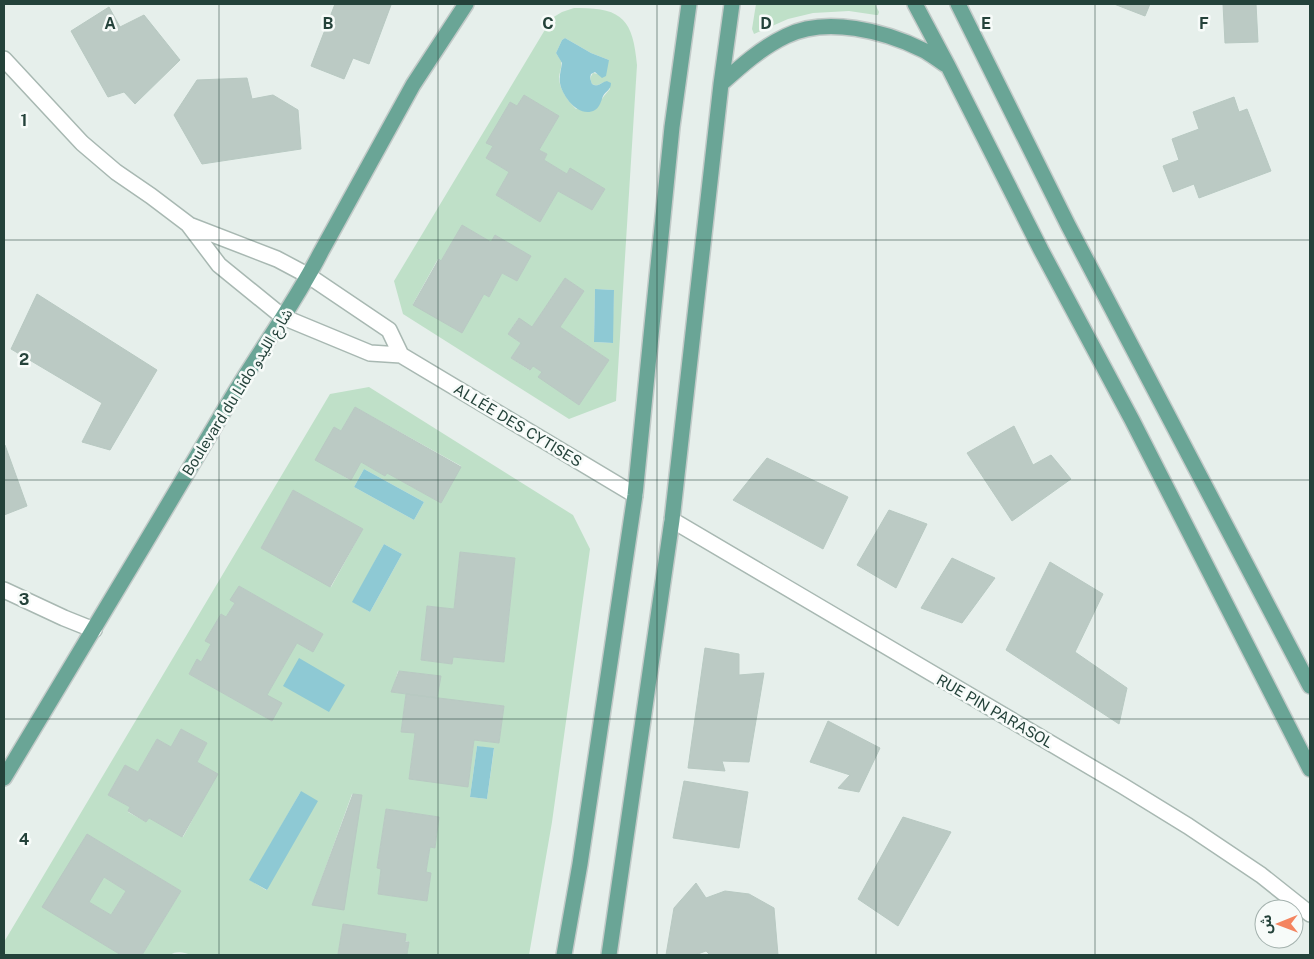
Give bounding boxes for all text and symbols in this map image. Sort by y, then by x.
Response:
text: A [104,14,116,33]
text: B [323,14,334,33]
text: C [542,14,554,33]
text: D [760,14,772,33]
text: E [981,14,991,33]
text: F [1199,14,1209,33]
text: 1 [21,111,27,130]
street label: Boulevard du Lido شارع الليدو [179,305,299,481]
text: 2 [19,350,29,369]
street label: ALLÉE DES CYTISES [451,380,585,470]
text: 3 [19,590,29,609]
street label: RUE PIN PARASOL [934,671,1056,751]
text: 4 [19,830,30,849]
north arrow [1254,899,1304,949]
text: ش [1258,914,1274,934]

